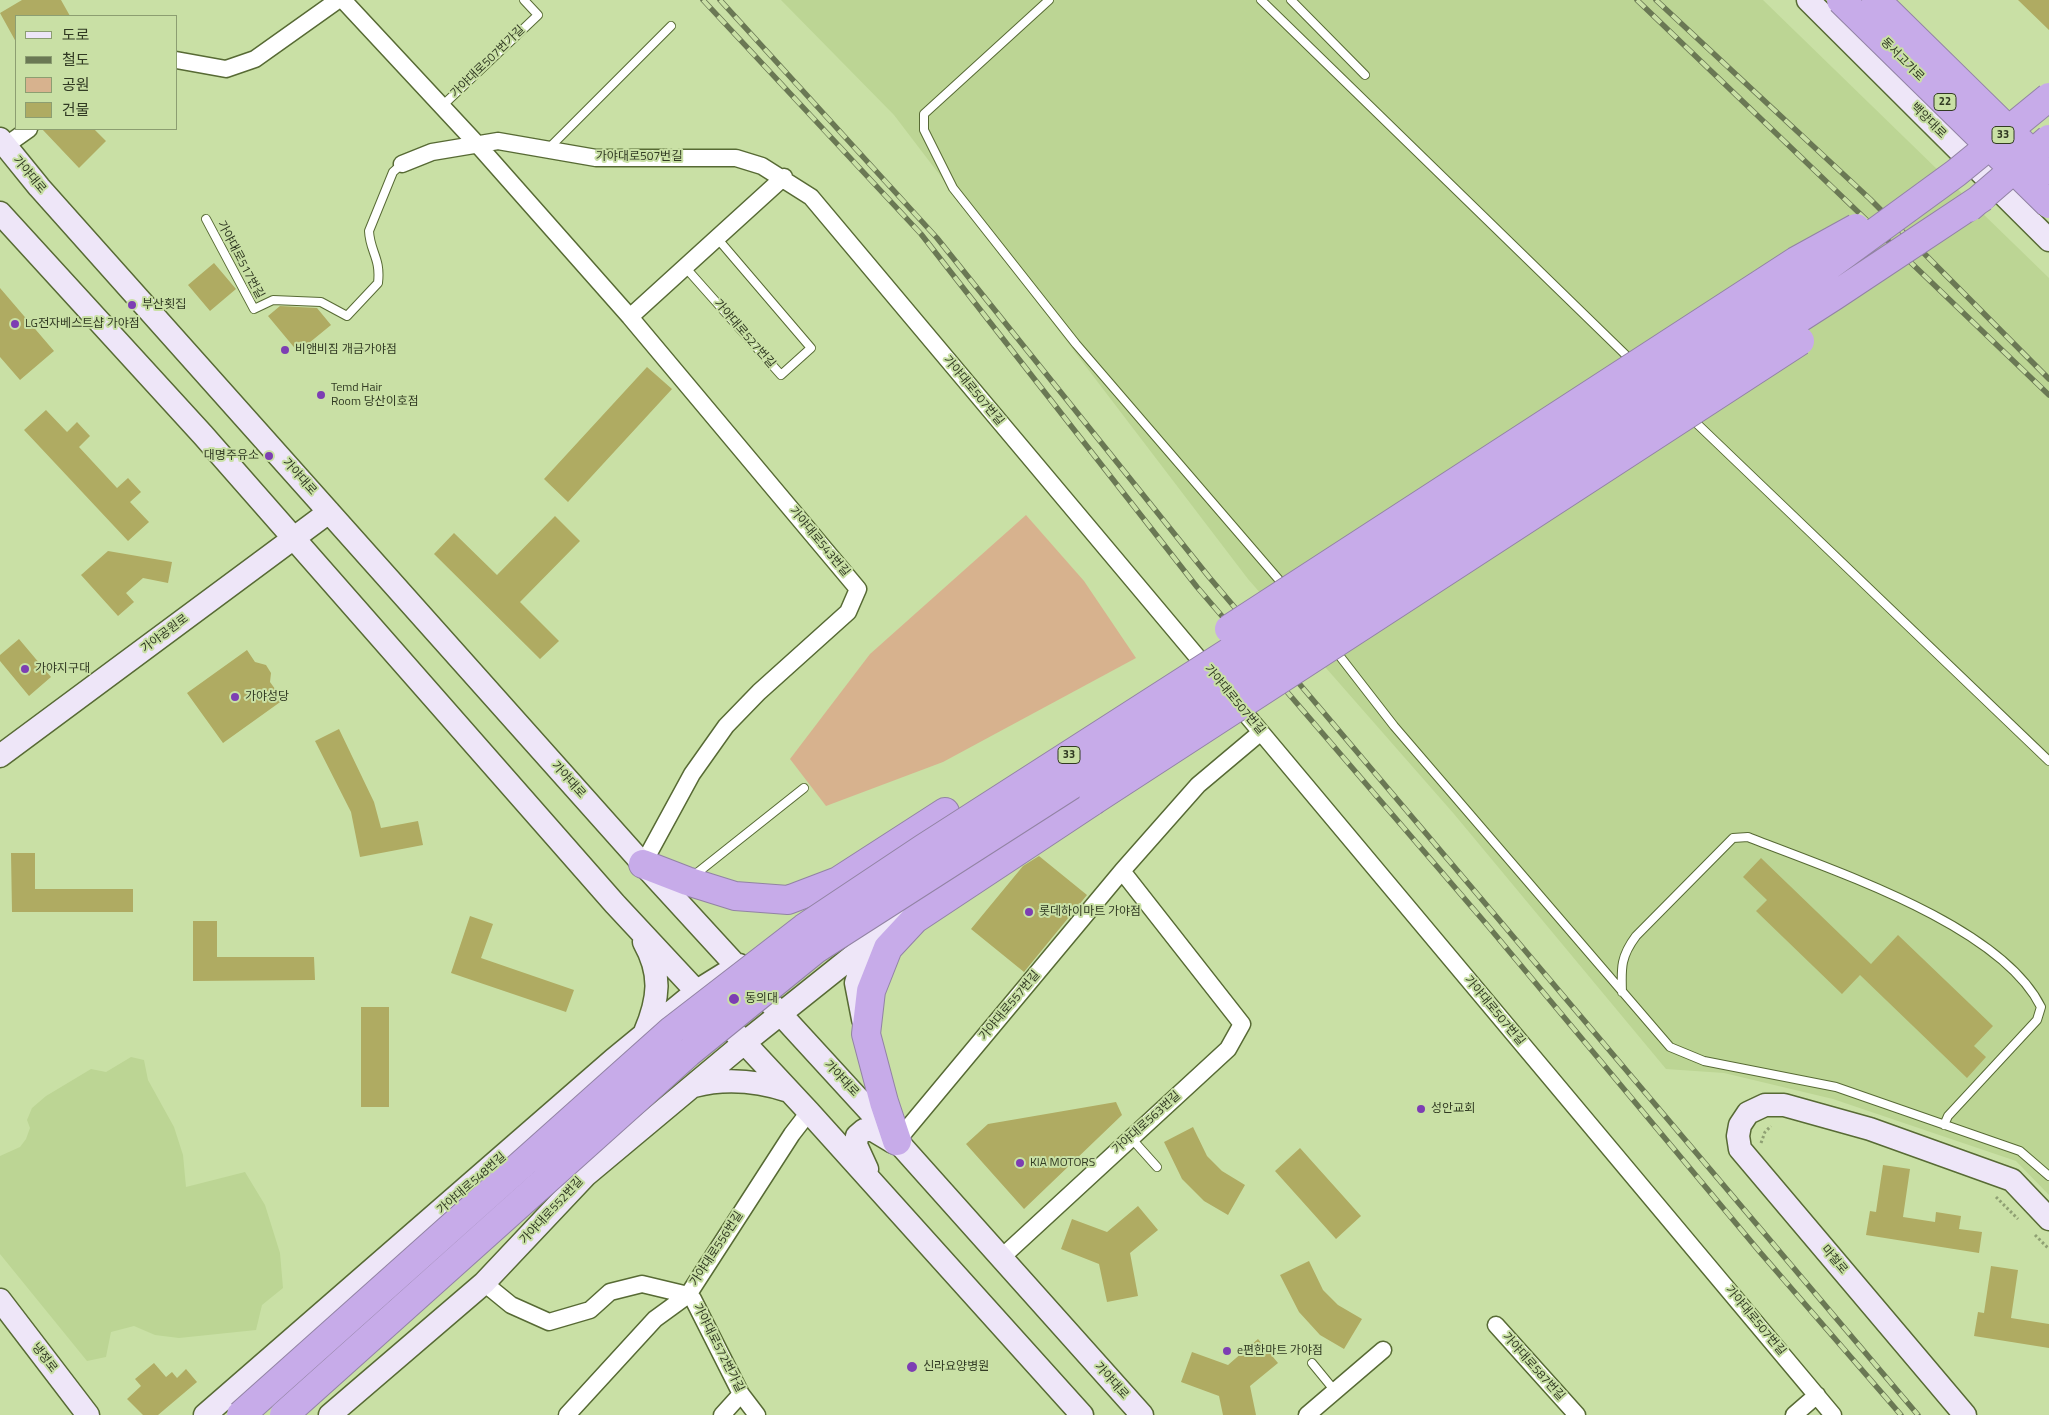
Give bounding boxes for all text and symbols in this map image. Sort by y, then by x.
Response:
legend [15,15,178,130]
text: 도로 [62,23,90,46]
street label: 가야대로507번가길 [448,23,528,101]
street label: 동서고가로 [1877,35,1927,85]
text: 철도 [62,48,90,71]
text: 공원 [62,73,90,96]
road number: 22 [1934,94,1956,110]
text: 건물 [62,98,90,121]
street label: 백양대로 [1907,100,1949,142]
road number: 33 [1992,126,2014,144]
street label: 가야대로507번길 [596,150,682,164]
street label: 가야대로 [9,153,49,197]
street label: 가야대로517번길 [213,218,267,302]
street label: 가야대로527번길 [710,297,778,371]
place label: 부산횟집 [142,298,186,312]
marker: 부산횟집 [126,299,138,311]
place label: LG전자베스트샵 가야점 [25,317,140,331]
marker: LG전자베스트샵 가야점 [9,318,21,330]
place label: 비앤비짐 개금가야점 [295,343,397,357]
marker: 비앤비짐 개금가야점 [279,344,291,356]
street label: 가야대로507번길 [940,353,1006,429]
place label: Temd Hair Room 당산이호점 [331,381,419,409]
marker: Temd Hair Room 당산이호점 [315,389,327,401]
place label: 대명주유소 [204,449,259,463]
marker: 대명주유소 [263,450,275,462]
street label: 가야대로 [279,456,319,498]
street label: 가야대로543번길 [786,504,852,580]
street label: 가야공원로 [139,612,191,656]
place label: 가야지구대 [35,662,90,676]
street label: 가야대로507번길 [1201,662,1267,738]
marker: 가야지구대 [19,663,31,675]
place label: 가야성당 [245,690,289,704]
marker: 가야성당 [229,691,241,703]
road number: 33 [1058,746,1080,764]
street label: 가야대로 [548,759,588,801]
place label: 롯데하이마트 가야점 [1039,905,1141,919]
marker: 롯데하이마트 가야점 [1023,906,1035,918]
street label: 가야대로557번길 [977,968,1043,1044]
street label: 가야대로507번길 [1461,973,1527,1049]
marker: 동의대 [727,992,741,1006]
place label: 동의대 [745,992,778,1006]
street label: 가야대로 [821,1058,861,1100]
street label: 가야대로563번길 [1110,1089,1184,1157]
place label: 성안교회 [1431,1102,1475,1116]
marker: 성안교회 [1415,1103,1427,1115]
street label: 가야대로548번길 [435,1150,509,1218]
place label: KIA MOTORS [1030,1156,1095,1170]
marker: KIA MOTORS [1014,1157,1026,1169]
street label: 가야대로552번길 [517,1174,587,1248]
street label: 가야대로556번길 [687,1209,747,1289]
street label: 마철로 [1818,1243,1850,1277]
street label: 가야대로507번길 [1722,1283,1788,1359]
street label: 가야대로572번가길 [689,1301,747,1395]
street label: 가야대로587번길 [1499,1330,1567,1404]
street label: 냉정로 [28,1341,60,1375]
place label: e편한마트 가야점 [1237,1344,1323,1358]
marker: e편한마트 가야점 [1221,1345,1233,1357]
marker: 신라요양병원 [905,1360,919,1374]
place label: 신라요양병원 [923,1360,989,1374]
street label: 가야대로 [1091,1360,1131,1402]

